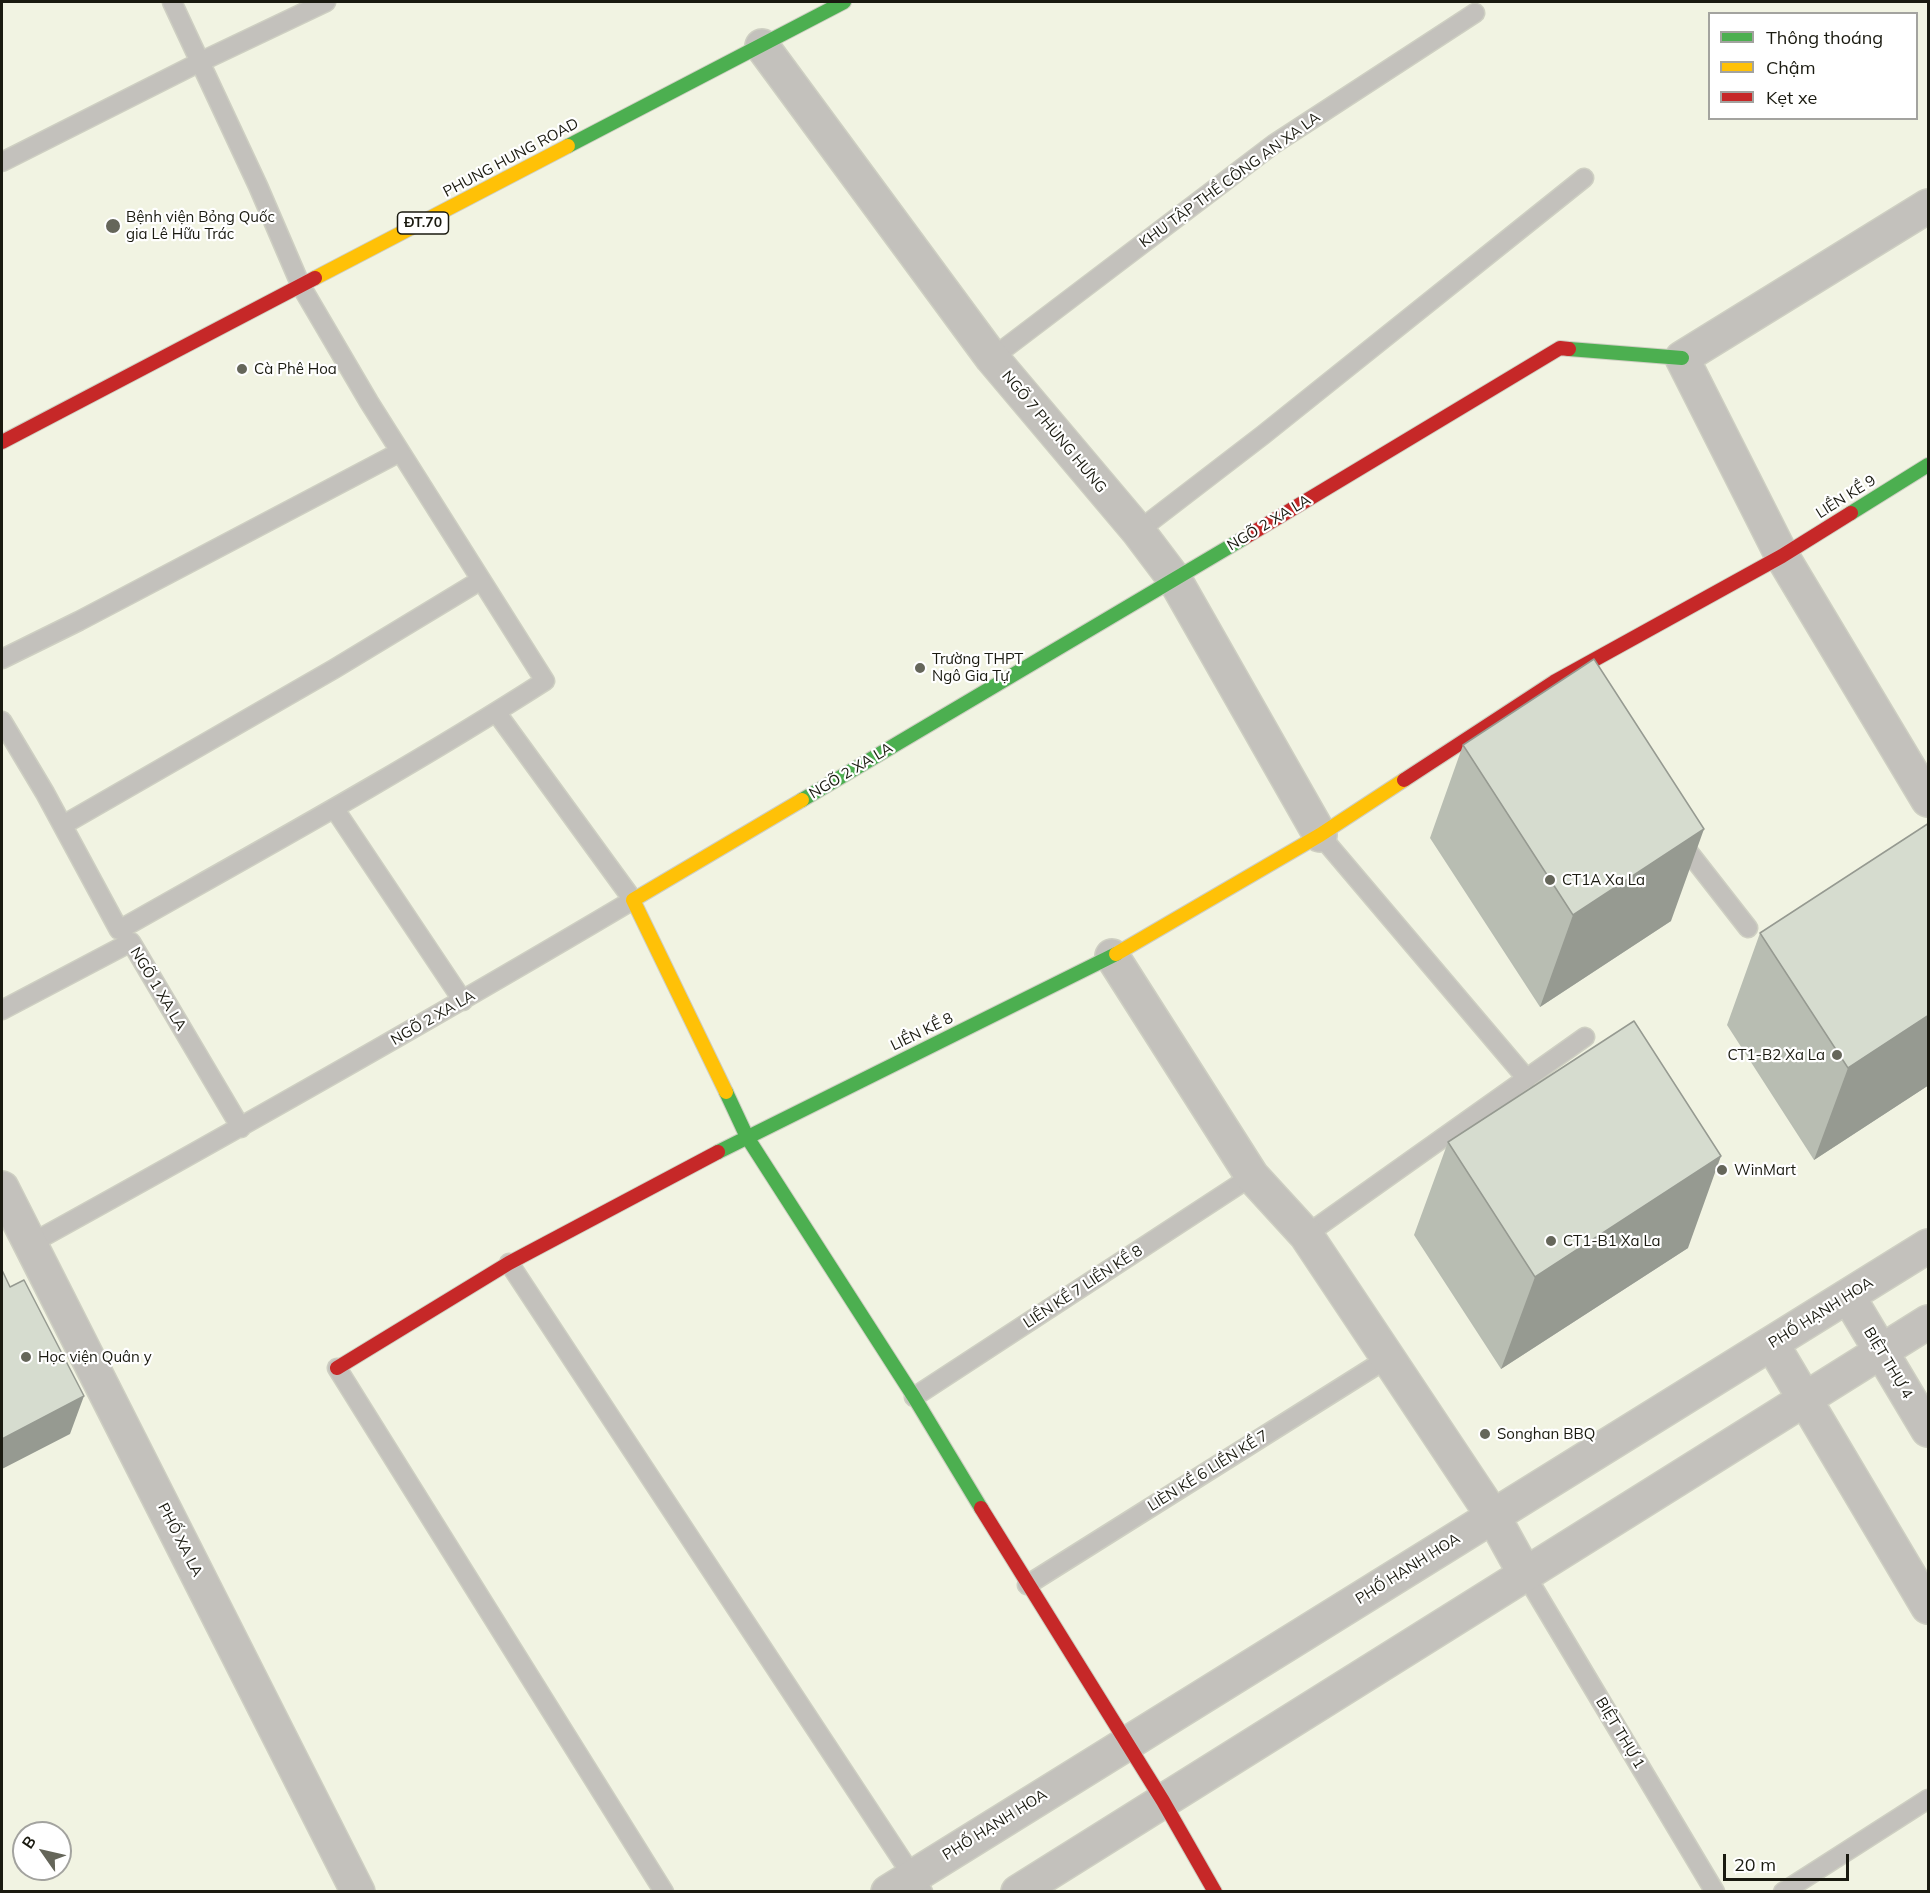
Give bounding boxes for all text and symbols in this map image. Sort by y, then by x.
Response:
legend [1708,12,1918,120]
text: Thông thoáng [1766,26,1883,49]
text: Chậm [1766,56,1815,79]
text: Kẹt xe [1766,86,1817,109]
street label: KHU TẬP THỂ CÔNG AN XA LA [1136,108,1324,252]
street label: PHUNG HUNG ROAD [440,115,582,201]
place label: Bệnh viện Bỏng Quốc gia Lê Hữu Trác [126,208,275,243]
road number: ĐT.70 [398,212,448,234]
marker: Bệnh viện Bỏng Quốc gia Lê Hữu Trác [104,217,122,235]
place label: Cà Phê Hoa [254,360,337,378]
marker: Cà Phê Hoa [235,362,249,376]
street label: NGÕ 7 PHÙNG HƯNG [998,367,1110,497]
street label: LIỀN KỀ 9 [1813,472,1879,522]
street label: NGÕ 2 XA LA [1224,491,1314,555]
place label: Trường THPT Ngô Gia Tự [932,650,1023,685]
marker: Trường THPT Ngô Gia Tự [913,661,927,675]
street label: NGÕ 2 XA LA [806,739,896,803]
place label: CT1A Xa La [1562,871,1645,889]
marker: CT1A Xa La [1543,873,1557,887]
street label: NGÕ 1 XA LA [126,944,190,1034]
street label: NGÕ 2 XA LA [388,987,478,1049]
street label: LIỀN KỀ 8 [888,1009,956,1055]
place label: CT1-B2 Xa La [1727,1046,1825,1064]
marker: CT1-B2 Xa La [1830,1048,1844,1062]
place label: WinMart [1734,1161,1796,1179]
marker: WinMart [1715,1163,1729,1177]
place label: CT1-B1 Xa La [1563,1232,1661,1250]
marker: CT1-B1 Xa La [1544,1234,1558,1248]
street label: LIỀN KỀ 7 LIỀN KỀ 8 [1020,1242,1146,1332]
street label: PHỐ HẠNH HOA [1765,1274,1877,1352]
street label: BIỆT THỰ 4 [1860,1324,1916,1402]
place label: Học viện Quân y [38,1348,152,1366]
marker: Học viện Quân y [19,1350,33,1364]
place label: Songhan BBQ [1497,1425,1595,1443]
street label: LIÈN KỀ 6 LIỀN KỀ 7 [1145,1427,1271,1515]
marker: Songhan BBQ [1478,1427,1492,1441]
street label: PHỐ XA LA [154,1500,206,1580]
street label: PHỐ HẠNH HOA [1352,1530,1464,1608]
street label: BIỆT THỰ 1 [1592,1694,1648,1772]
street label: PHỐ HẠNH HOA [939,1786,1051,1864]
north arrow [12,1821,72,1881]
text: B [17,1832,40,1852]
scale bar [1726,1842,1852,1880]
text: 20 m [1734,1853,1776,1876]

